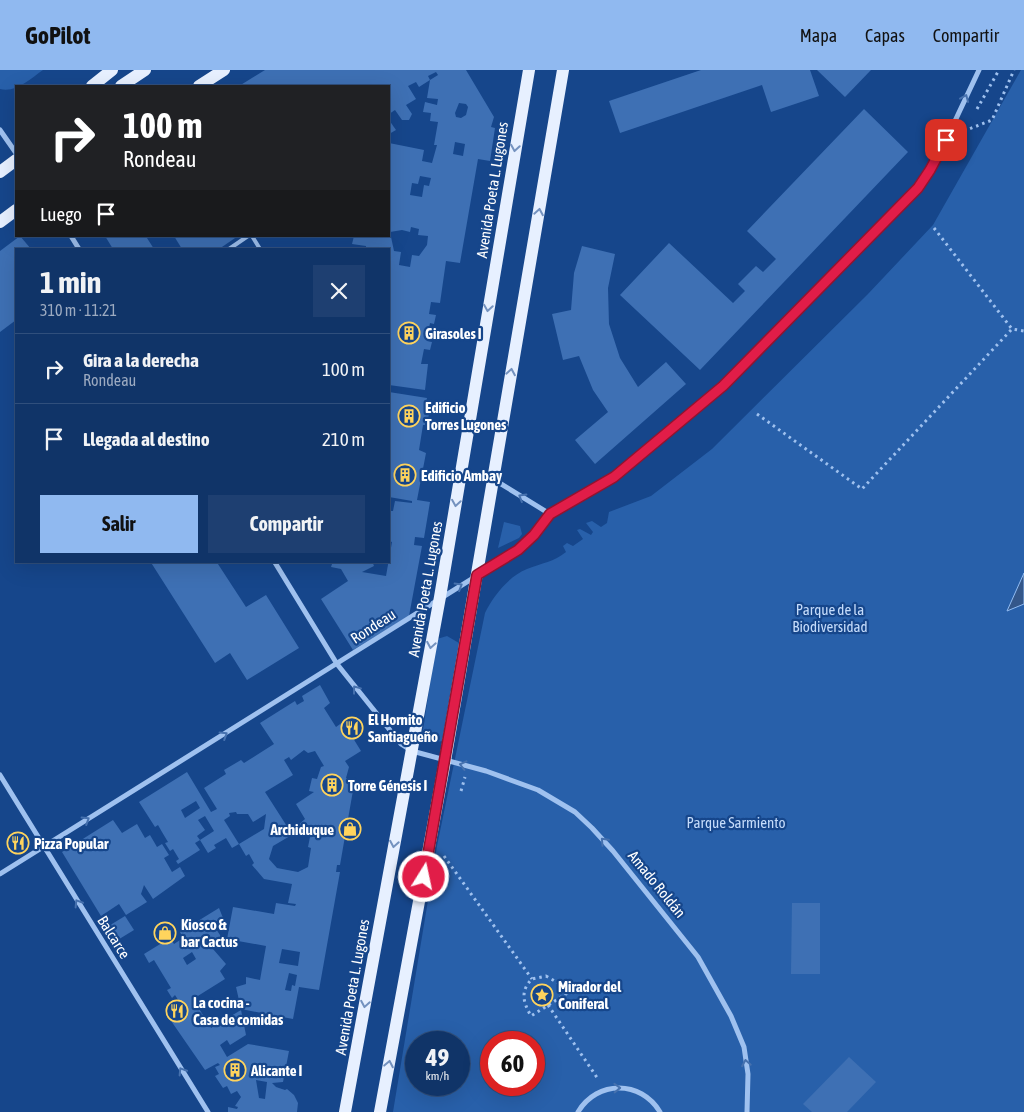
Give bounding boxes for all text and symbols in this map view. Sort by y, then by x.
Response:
text: GoPilot [25,22,90,49]
text: Mapa [800,25,837,46]
text: Capas [865,25,905,46]
text: Compartir [933,25,999,46]
one-way arrow [959,94,969,103]
icon: right [40,105,105,170]
text: 100 m [123,105,202,145]
pin [925,119,967,161]
street label: Avenida Poeta L. Lugones [473,121,511,259]
icon: arrive [932,126,960,154]
one-way arrow [510,144,521,152]
text: Rondeau [123,146,196,172]
icon: arrive [92,200,120,228]
text: Luego [40,203,82,225]
one-way arrow [534,207,544,216]
text: 1 min [40,265,101,299]
button: close [313,265,365,317]
text: 310 m · 11:21 [40,301,117,319]
one-way arrow [484,304,494,312]
building icon: Girasoles I [397,321,421,345]
place label: Girasoles I [425,325,482,342]
text: Gira a la derecha [83,349,199,371]
icon: right [40,355,68,383]
text: 100 m [322,358,365,380]
one-way arrow [506,368,516,376]
text: Rondeau [83,371,136,389]
place label: Edificio Torres Lugones [425,399,507,433]
building icon: Edificio Torres Lugones [397,404,421,428]
icon: arrive [40,425,68,453]
text: Llegada al destino [83,428,210,450]
text: 210 m [322,428,365,450]
building icon: Edificio Ambay [393,463,417,487]
place label: Edificio Ambay [421,467,503,484]
one-way arrow [518,493,527,503]
button: Salir [40,495,198,553]
button: Compartir [208,495,365,553]
one-way arrow [451,499,462,507]
street label: Avenida Poeta L. Lugones [405,520,445,658]
one-way arrow [453,583,462,593]
park label: Parque de la Biodiversidad [792,601,868,635]
street label: Rondeau [347,605,399,647]
one-way arrow [427,641,437,650]
one-way arrow [354,686,362,695]
place label: El Hornito Santiagueño [368,711,438,745]
restaurant icon: El Hornito Santiagueño [340,716,364,740]
one-way arrow [218,731,227,741]
one-way arrow [459,760,468,771]
building icon: Torre Génesis I [320,773,344,797]
place label: Torre Génesis I [348,777,427,794]
park label: Parque Sarmiento [687,814,785,831]
one-way arrow [80,817,89,827]
shop icon: Archiduque [338,817,362,841]
place label: Archiduque [269,821,334,838]
restaurant icon: Pizza Popular [6,831,30,855]
place label: Pizza Popular [34,835,109,852]
one-way arrow [601,837,610,846]
one-way arrow [390,840,400,849]
street label: Amado Roldán [625,847,689,921]
position arrow [397,850,449,902]
one-way arrow [75,899,85,908]
street label: Balcarce [94,912,134,962]
place label: Kiosco & bar Cactus [181,916,238,950]
street label: Avenida Poeta L. Lugones [332,918,372,1056]
shop icon: Kiosco & bar Cactus [153,921,177,945]
place label: Mirador del Coniferal [558,978,622,1012]
place icon: Mirador del Coniferal [530,983,554,1007]
place label: La cocina - Casa de comidas [193,994,284,1028]
restaurant icon: La cocina - Casa de comidas [165,999,189,1023]
one-way arrow [360,1000,370,1009]
speed limit sign: 60 [480,1031,545,1096]
text: 49 [426,1043,449,1071]
building icon: Alicante I [223,1058,247,1082]
one-way arrow [742,1059,752,1068]
one-way arrow [383,1060,393,1068]
place label: Alicante I [250,1062,303,1079]
one-way arrow [179,1067,189,1076]
text: km/h [426,1069,449,1083]
one-way arrow [614,1083,621,1093]

